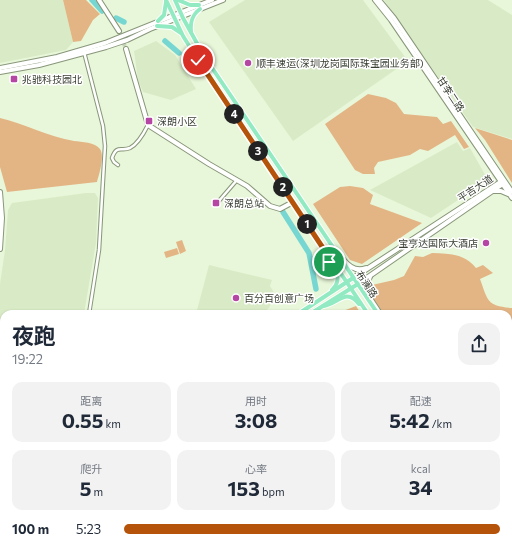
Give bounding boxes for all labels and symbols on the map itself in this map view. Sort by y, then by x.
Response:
pin [181,43,215,77]
place label: 顺丰速运(深圳龙岗国际珠宝园业务部) [256,57,424,69]
marker: 顺丰速运(深圳龙岗国际珠宝园业务部) [243,58,253,68]
place label: 兆驰科技园北 [22,73,82,85]
marker: 兆驰科技园北 [9,74,19,84]
street label: 甘李二路 [435,74,467,114]
pin: 4 [224,104,244,124]
place label: 深朗小区 [157,115,197,127]
marker: 深朗小区 [144,116,154,126]
pin: 3 [248,141,268,161]
street label: 平吉大道 [455,172,495,204]
pin: 2 [273,177,293,197]
place label: 深朗总站 [224,197,264,209]
marker: 深朗总站 [211,198,221,208]
pin: 1 [297,214,317,234]
place label: 宝亨达国际大酒店 [398,237,478,249]
marker: 宝亨达国际大酒店 [481,238,491,248]
pin [312,245,346,279]
street label: 布澜路 [354,268,380,300]
place label: 百分百创意广场 [244,292,314,304]
marker: 百分百创意广场 [231,293,241,303]

